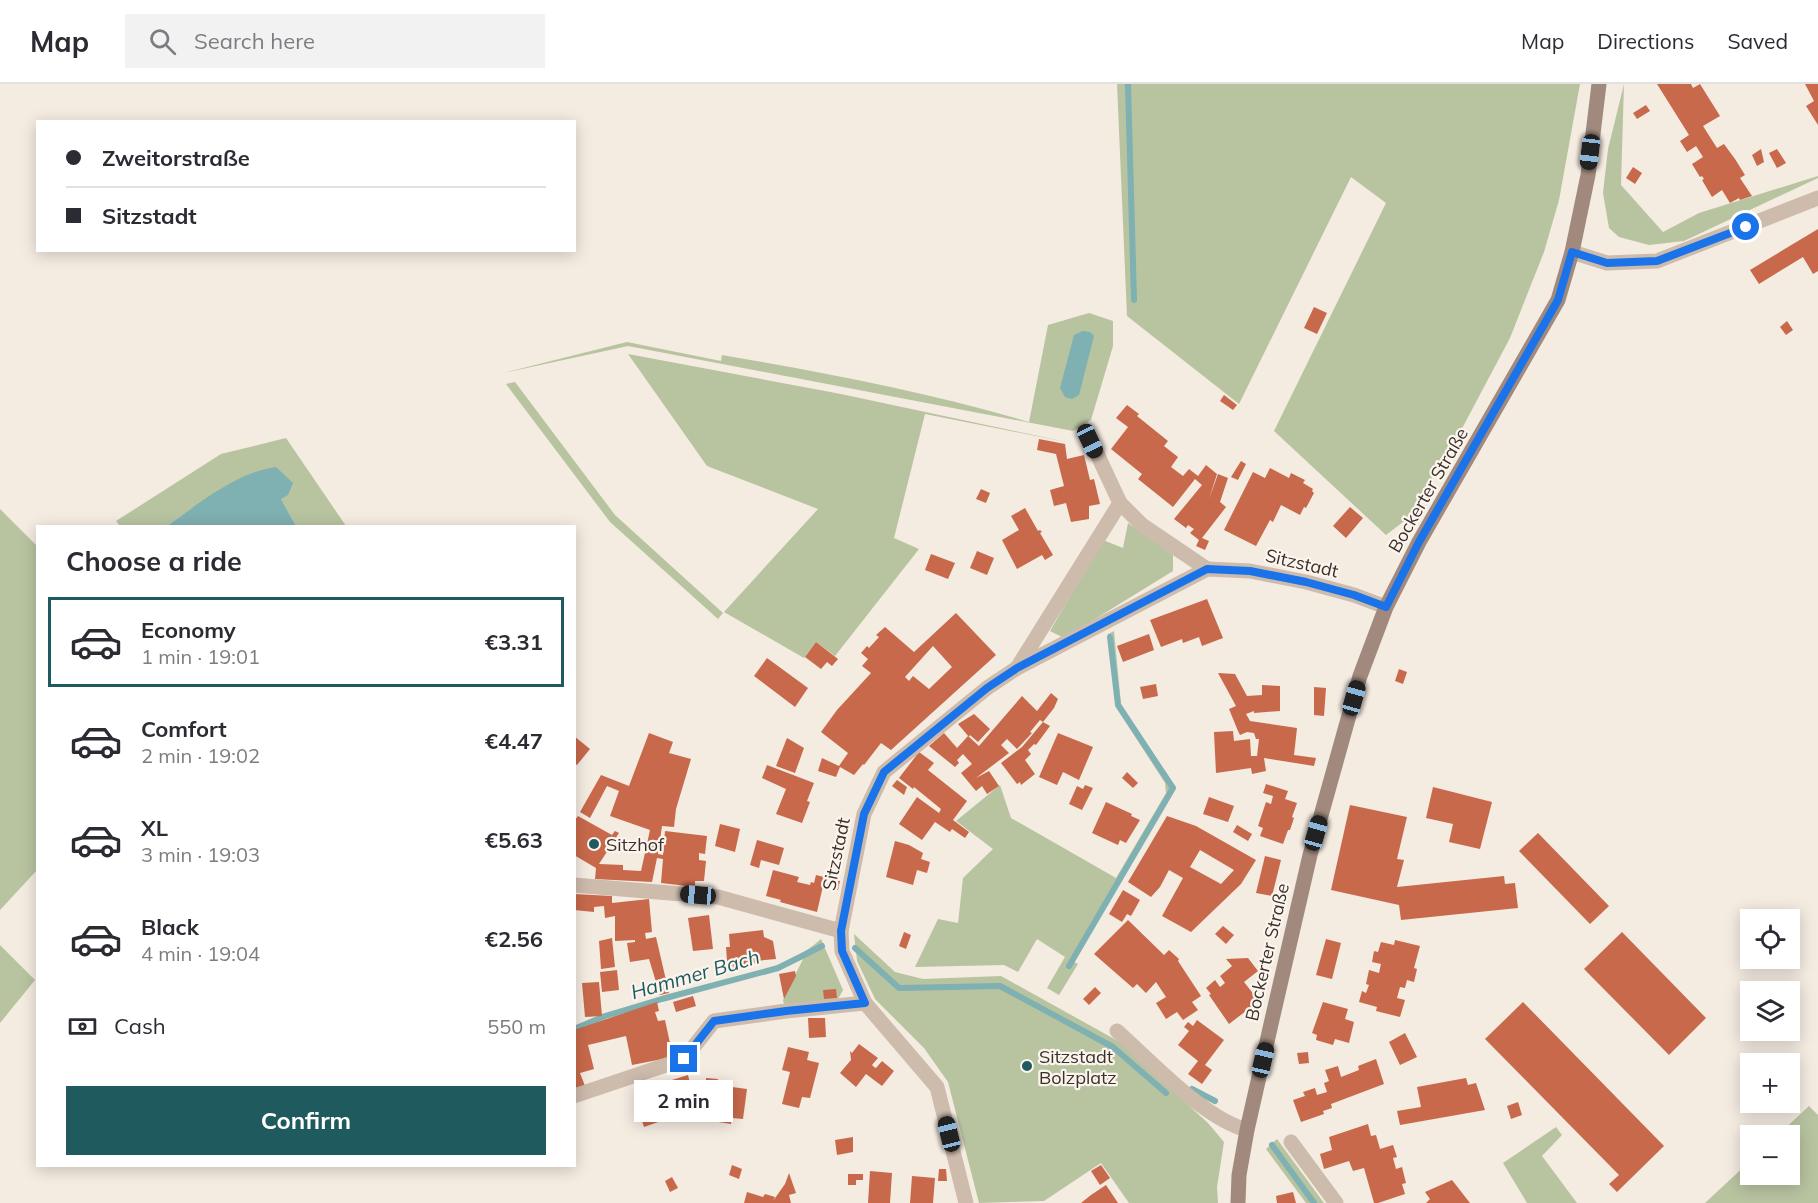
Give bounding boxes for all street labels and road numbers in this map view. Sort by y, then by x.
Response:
street label: Bockerter Straße [1383,423,1473,557]
street label: Sitzstadt [1263,543,1341,583]
street label: Sitzstadt [817,815,855,893]
street label: Bockerter Straße [1240,881,1294,1023]

